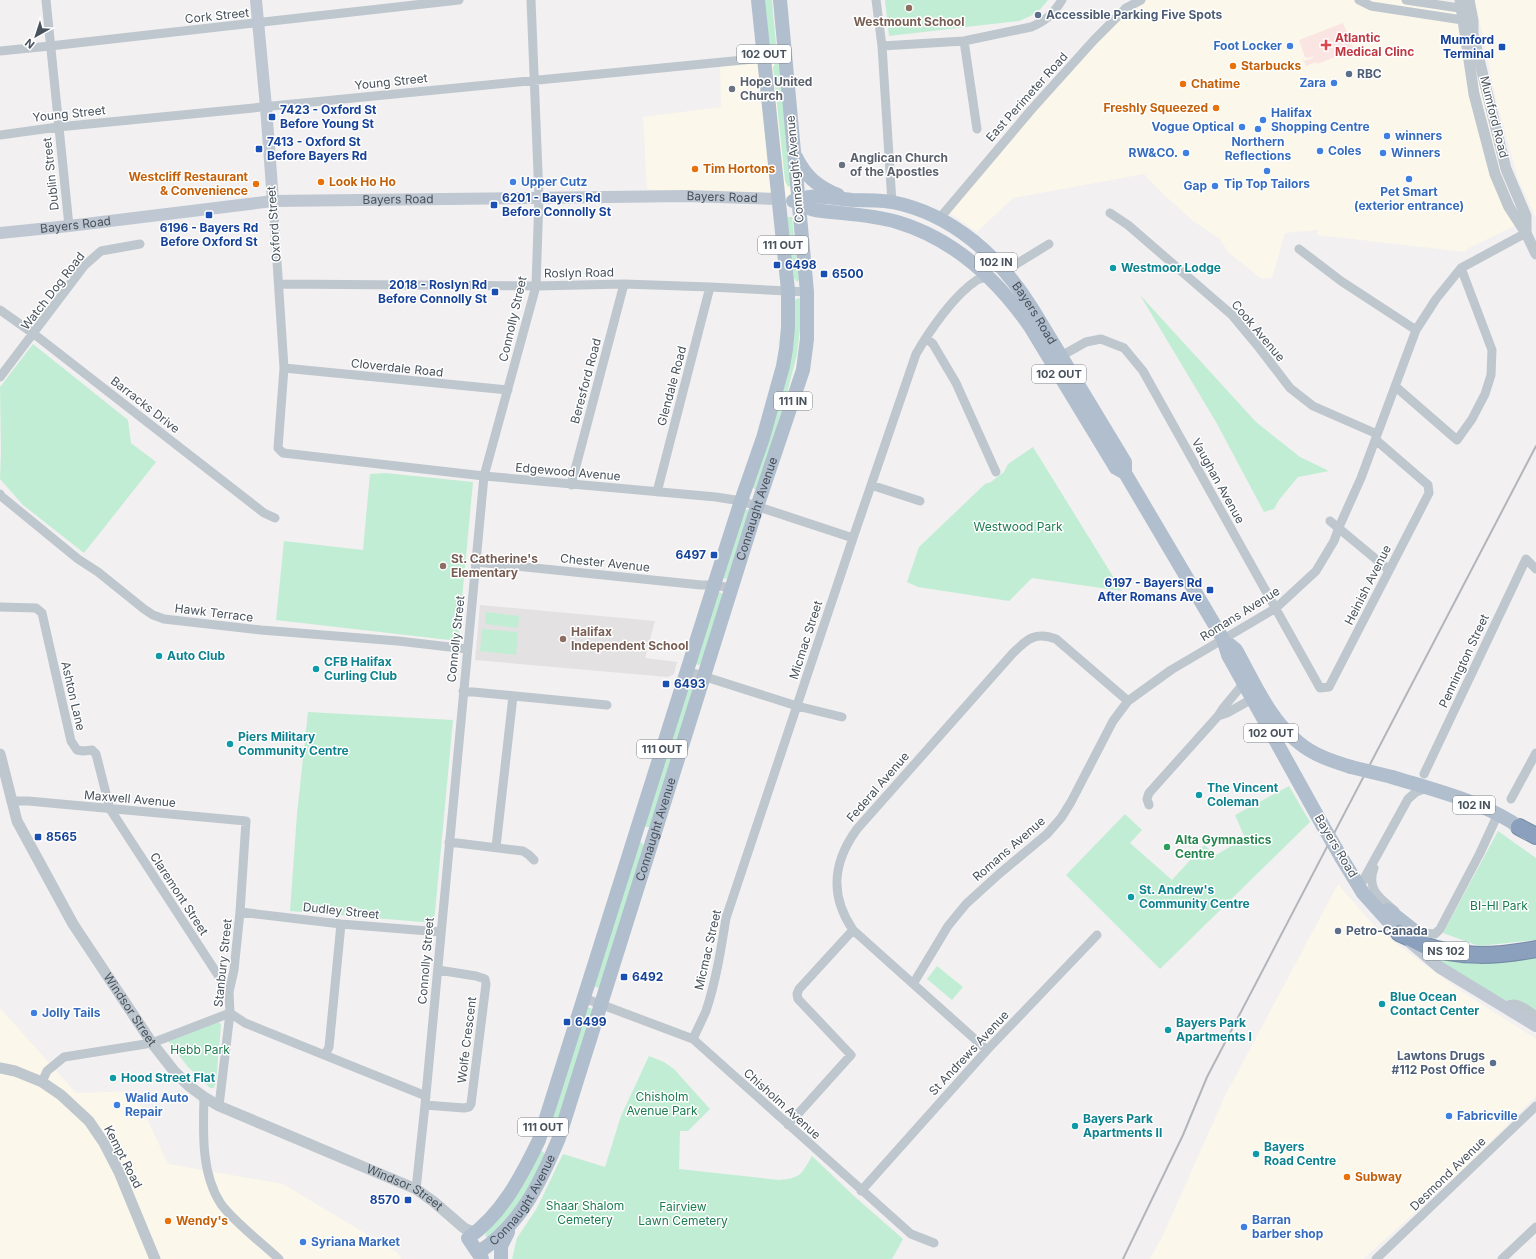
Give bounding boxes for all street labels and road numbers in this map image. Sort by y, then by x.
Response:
street label: Cork Street [184,5,250,26]
road number: 102 OUT [737,45,791,63]
street label: East Perimeter Road [983,49,1071,144]
street label: Young Street [354,70,428,93]
street label: Mumford Road [1477,74,1512,159]
street label: Young Street [32,102,106,125]
street label: Connaught Avenue [782,115,807,223]
street label: Dublin Street [39,137,62,211]
street label: Oxford Street [263,185,284,263]
street label: Bayers Road [686,188,758,205]
street label: Bayers Road [362,191,434,207]
street label: Bayers Road [39,213,112,236]
road number: 111 OUT [758,236,808,254]
street label: Watch Dog Road [18,249,88,333]
road number: 102 IN [975,253,1017,271]
street label: Roslyn Road [544,264,614,281]
street label: Connolly Street [495,275,530,363]
street label: Bayers Road [1009,279,1060,347]
street label: Cook Avenue [1228,297,1288,364]
street label: Beresford Road [567,337,604,425]
street label: Glendale Road [654,344,689,428]
street label: Cloverdale Road [350,355,444,380]
road number: 102 OUT [1032,365,1086,383]
street label: Barracks Drive [108,373,183,436]
road number: 111 IN [774,392,812,410]
street label: Vaughan Avenue [1189,435,1248,526]
street label: Connaught Avenue [733,455,780,562]
street label: Edgewood Avenue [515,459,621,484]
street label: Heinish Avenue [1341,542,1394,627]
street label: Chester Avenue [559,550,651,575]
street label: Romans Avenue [1197,583,1282,644]
street label: Connolly Street [443,595,468,683]
street label: Micmac Street [786,598,825,681]
street label: Hawk Terrace [174,600,254,625]
street label: Pennington Street [1435,612,1492,710]
street label: Ashton Lane [58,660,89,732]
road number: 102 OUT [1244,724,1298,742]
road number: 111 OUT [637,740,687,758]
street label: Federal Avenue [843,749,912,825]
street label: Connaught Avenue [632,775,679,883]
street label: Maxwell Avenue [84,787,177,810]
road number: 102 IN [1453,796,1495,814]
street label: Bayers Road [1312,811,1361,880]
street label: Romans Avenue [969,813,1048,884]
street label: Claremont Street [147,850,212,938]
street label: Dudley Street [302,899,380,922]
street label: Micmac Street [691,908,724,992]
street label: Connolly Street [414,917,437,1005]
street label: Stanbury Street [210,918,235,1008]
road number: NS 102 [1423,942,1469,960]
street label: Windsor Street [101,970,160,1049]
street label: Wolfe Crescent [454,996,479,1084]
street label: St Andrews Avenue [925,1007,1012,1098]
street label: Chisholm Avenue [741,1065,824,1142]
road number: 111 OUT [518,1118,568,1136]
street label: Kempt Road [101,1123,146,1191]
street label: Desmond Avenue [1407,1134,1489,1214]
street label: Connaught Avenue [486,1152,558,1248]
street label: Windsor Street [364,1161,446,1213]

